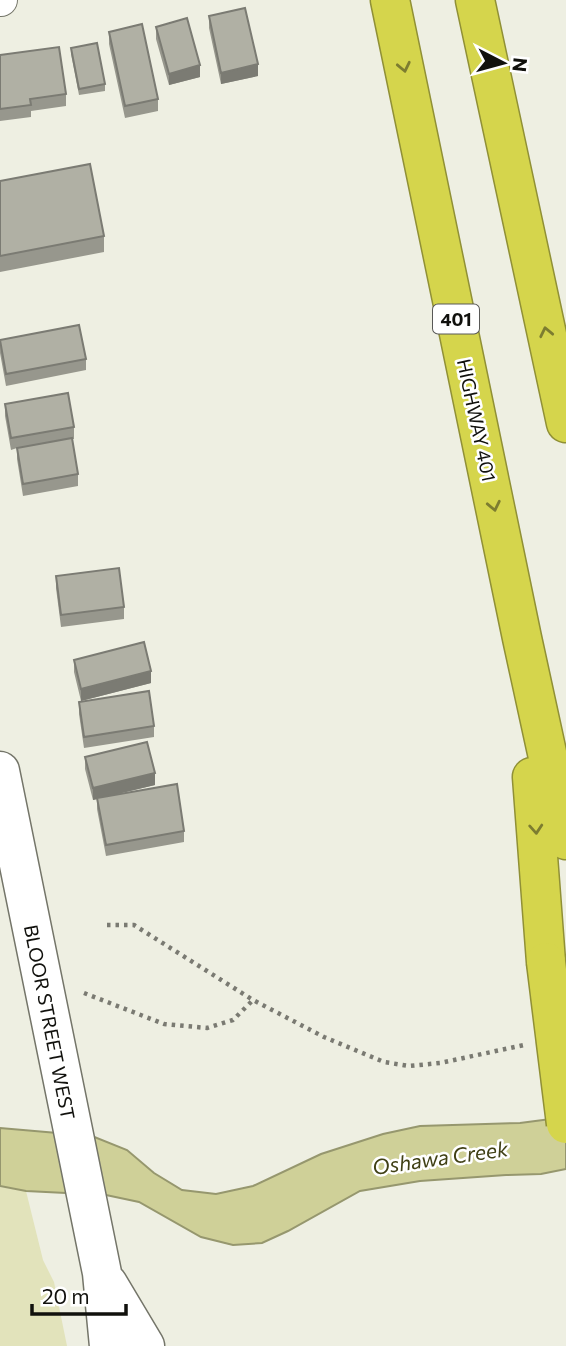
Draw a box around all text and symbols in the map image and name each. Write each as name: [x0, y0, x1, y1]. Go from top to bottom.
north arrow: [468, 28, 538, 98]
text: N: [508, 57, 533, 73]
one-way arrow: [395, 61, 410, 73]
road number: 401: [433, 304, 479, 334]
one-way arrow: [540, 326, 555, 338]
street label: HIGHWAY 401: [453, 356, 501, 484]
one-way arrow: [486, 500, 501, 512]
one-way arrow: [528, 823, 543, 834]
street label: BLOOR STREET WEST: [20, 923, 80, 1121]
water label: Oshawa Creek: [371, 1135, 510, 1179]
scale bar: [32, 1272, 126, 1316]
text: 20 m: [42, 1283, 90, 1308]

